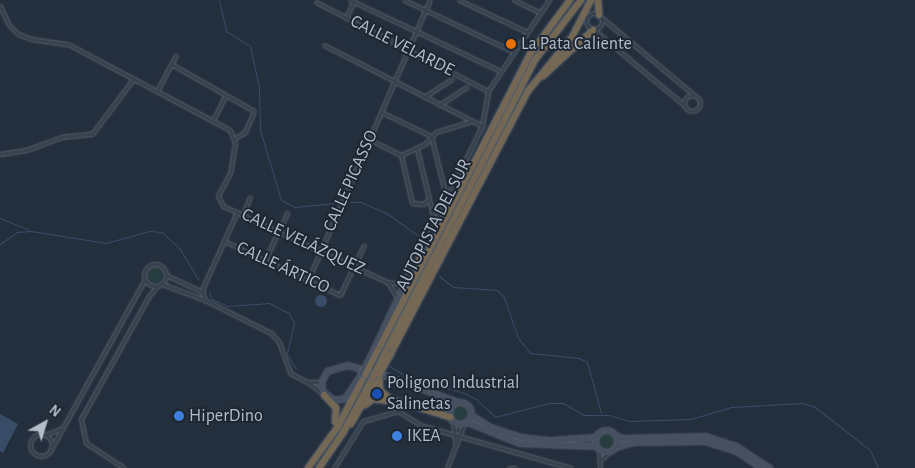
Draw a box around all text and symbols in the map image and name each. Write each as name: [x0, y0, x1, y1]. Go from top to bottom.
street label: CALLE VELARDE: [347, 11, 457, 81]
place label: La Pata Caliente: [521, 33, 632, 55]
marker: La Pata Caliente: [505, 38, 517, 50]
street label: CALLE PICASSO: [319, 127, 383, 235]
street label: AUTOPISTA DEL SUR: [391, 155, 477, 295]
street label: CALLE VELÁZQUEZ: [238, 204, 368, 280]
street label: CALLE ÁRTICO: [233, 237, 333, 299]
place label: Poligono Industrial Salinetas: [387, 373, 520, 416]
marker: Poligono Industrial Salinetas: [371, 388, 383, 400]
north arrow: [20, 398, 70, 448]
text: N: [46, 403, 63, 420]
place label: HiperDino: [189, 405, 263, 427]
marker: HiperDino: [173, 410, 185, 422]
place label: IKEA: [407, 425, 441, 447]
marker: IKEA: [391, 430, 403, 442]

